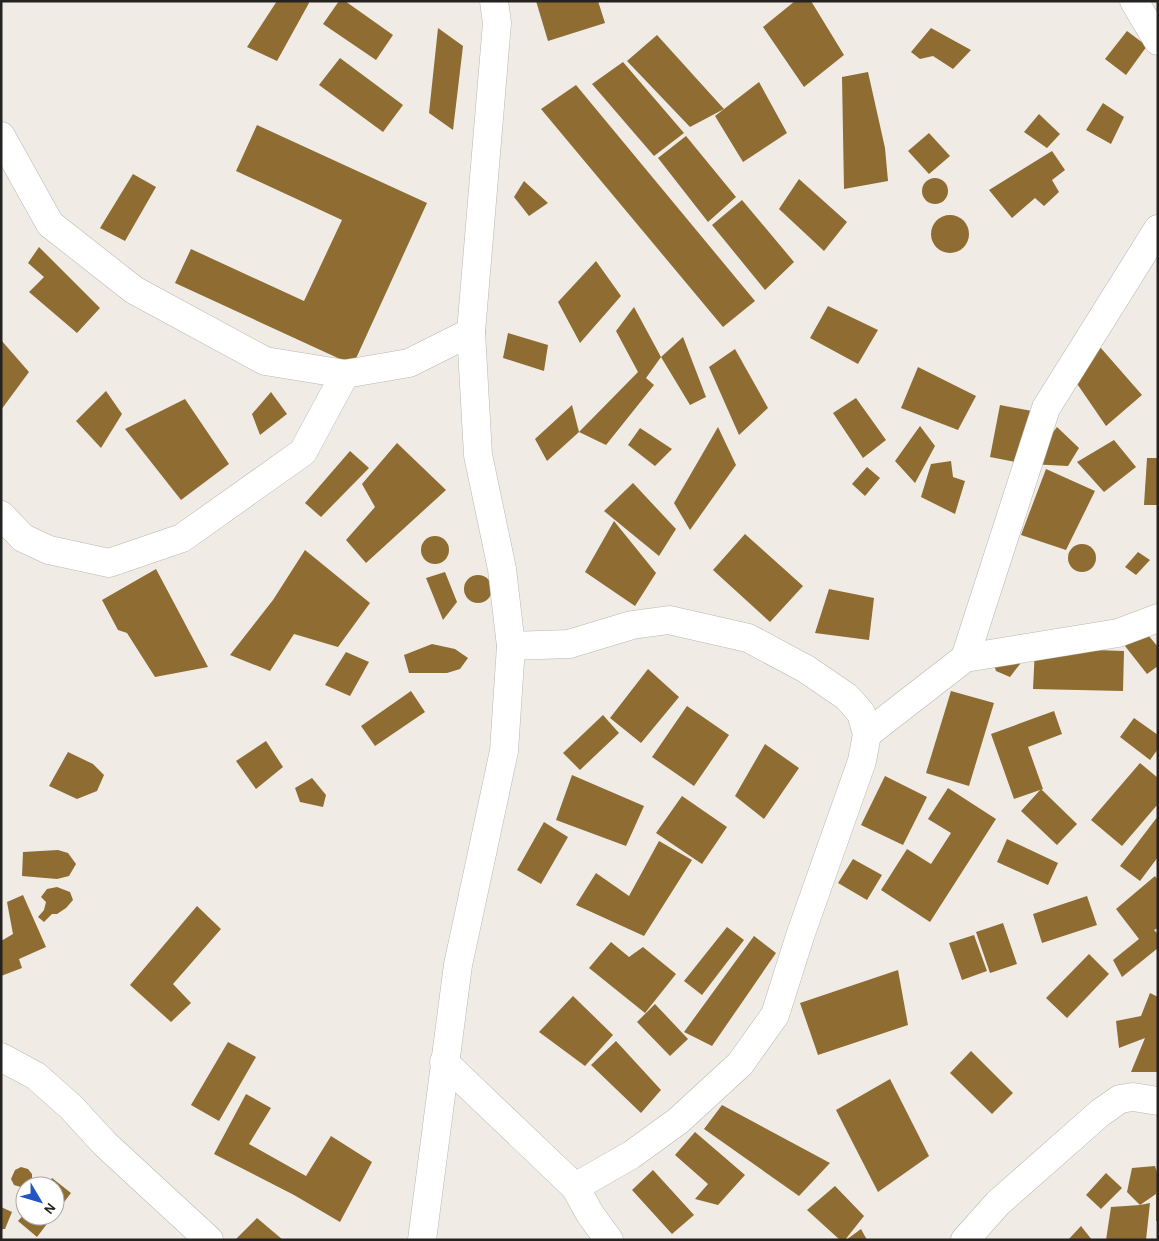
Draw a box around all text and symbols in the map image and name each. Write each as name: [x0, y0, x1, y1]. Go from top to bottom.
north arrow: [15, 1176, 65, 1226]
text: N: [41, 1200, 58, 1217]

